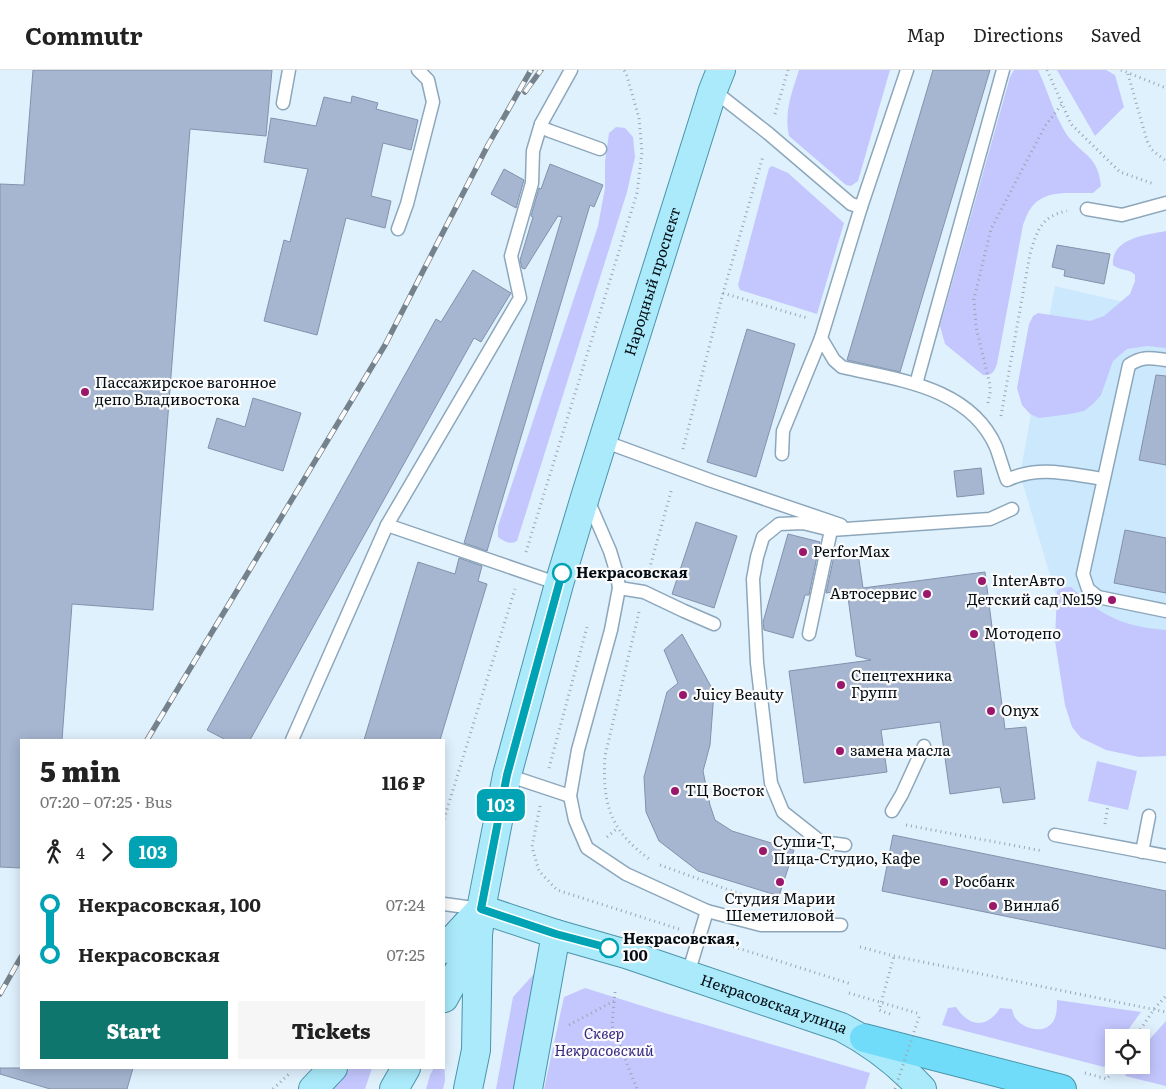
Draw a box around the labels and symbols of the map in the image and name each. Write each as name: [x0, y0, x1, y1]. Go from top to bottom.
street label: Народный проспект: [617, 204, 686, 358]
place label: Пассажирское вагонное депо Владивостока: [95, 370, 277, 410]
marker: Пассажирское вагонное депо Владивостока: [79, 386, 91, 398]
place label: PerforMax: [813, 539, 890, 562]
marker: PerforMax: [797, 546, 809, 558]
place label: Некрасовская: [576, 560, 688, 583]
marker: Некрасовская: [552, 563, 572, 583]
place label: InterАвто: [992, 568, 1065, 591]
marker: InterАвто: [976, 575, 988, 587]
place label: Автосервис: [830, 581, 918, 604]
place label: Детский сад №159: [967, 587, 1102, 610]
marker: Автосервис: [921, 588, 933, 600]
marker: Детский сад №159: [1106, 594, 1118, 606]
place label: Мотодепо: [984, 621, 1061, 644]
marker: Мотодепо: [968, 628, 980, 640]
place label: Спецтехника Групп: [851, 663, 953, 703]
marker: Спецтехника Групп: [835, 679, 847, 691]
place label: Juicy Beauty: [693, 682, 784, 705]
marker: Juicy Beauty: [677, 689, 689, 701]
place label: Onyx: [1001, 698, 1039, 721]
marker: Onyx: [985, 705, 997, 717]
place label: замена масла: [850, 738, 951, 761]
marker: замена масла: [834, 745, 846, 757]
place label: ТЦ Восток: [685, 778, 765, 801]
marker: ТЦ Восток: [669, 785, 681, 797]
line badge: 103: [472, 789, 530, 821]
place label: Суши-Т, Пица-Студио, Кафе: [773, 829, 921, 869]
marker: Суши-Т, Пица-Студио, Кафе: [757, 845, 769, 857]
place label: Росбанк: [954, 869, 1015, 892]
marker: Студия Марии Шеметиловой: [774, 876, 786, 888]
marker: Росбанк: [938, 876, 950, 888]
place label: Студия Марии Шеметиловой: [725, 886, 835, 926]
place label: Винлаб: [1003, 893, 1060, 916]
marker: Винлаб: [987, 900, 999, 912]
place label: Некрасовская, 100: [623, 926, 740, 966]
marker: Некрасовская, 100: [599, 938, 619, 958]
street label: Некрасовская улица: [698, 967, 853, 1039]
park label: Сквер Некрасовский: [554, 1021, 654, 1061]

